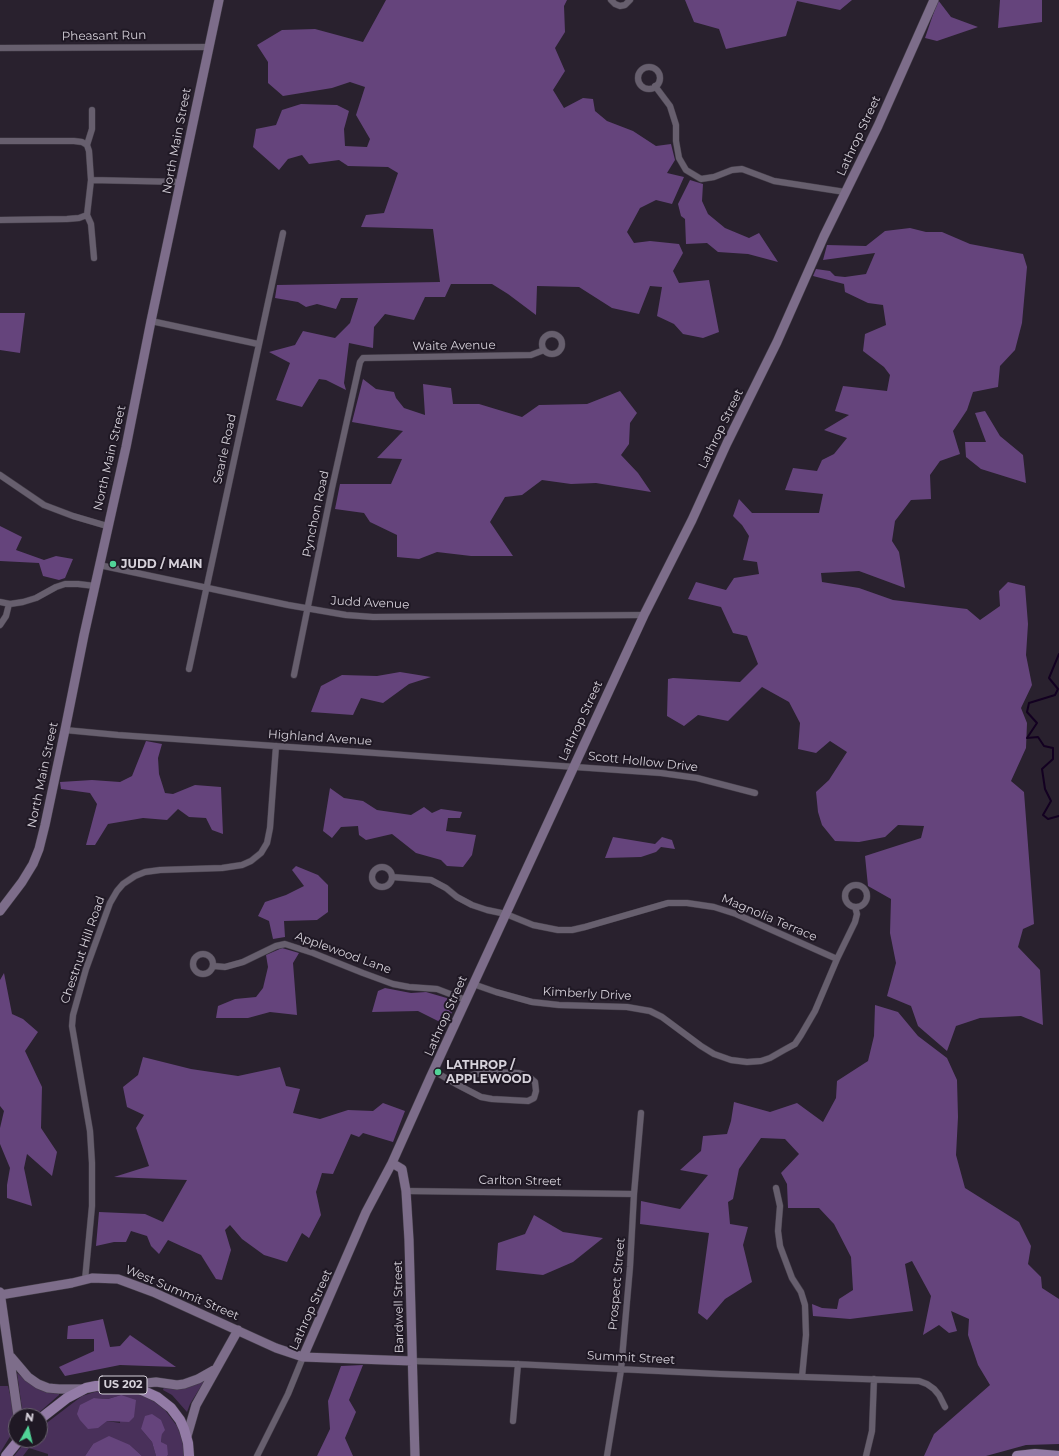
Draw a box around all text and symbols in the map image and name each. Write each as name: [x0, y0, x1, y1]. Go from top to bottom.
street label: Pheasant Run: [61, 28, 147, 44]
street label: North Main Street: [160, 87, 194, 195]
street label: Lathrop Street: [834, 94, 884, 178]
street label: Waite Avenue: [412, 338, 496, 354]
street label: Lathrop Street: [695, 387, 747, 471]
street label: North Main Street: [91, 404, 129, 512]
street label: Searle Road: [211, 413, 239, 485]
street label: Pynchon Road: [300, 469, 332, 559]
place label: JUDD / MAIN: [121, 557, 203, 571]
marker: JUDD / MAIN: [108, 559, 118, 569]
street label: Judd Avenue: [330, 594, 410, 612]
street label: Lathrop Street: [556, 679, 606, 763]
street label: North Main Street: [25, 721, 61, 829]
street label: Highland Avenue: [267, 727, 373, 749]
street label: Scott Hollow Drive: [587, 749, 699, 775]
street label: Magnolia Terrace: [719, 891, 819, 945]
street label: Chestnut Hill Road: [58, 894, 108, 1006]
street label: Applewood Lane: [293, 929, 393, 977]
street label: Lathrop Street: [422, 973, 470, 1059]
street label: Kimberly Drive: [542, 984, 632, 1004]
place label: LATHROP / APPLEWOOD: [446, 1058, 532, 1086]
marker: LATHROP / APPLEWOOD: [433, 1067, 443, 1077]
street label: Carlton Street: [478, 1173, 562, 1189]
street label: Prospect Street: [606, 1237, 628, 1331]
street label: Bardwell Street: [391, 1261, 407, 1353]
street label: West Summit Street: [123, 1263, 241, 1323]
street label: Lathrop Street: [287, 1267, 335, 1353]
street label: Summit Street: [587, 1348, 675, 1368]
road number: US 202: [99, 1376, 147, 1394]
north arrow: [8, 1408, 48, 1448]
text: N: [24, 1410, 35, 1425]

